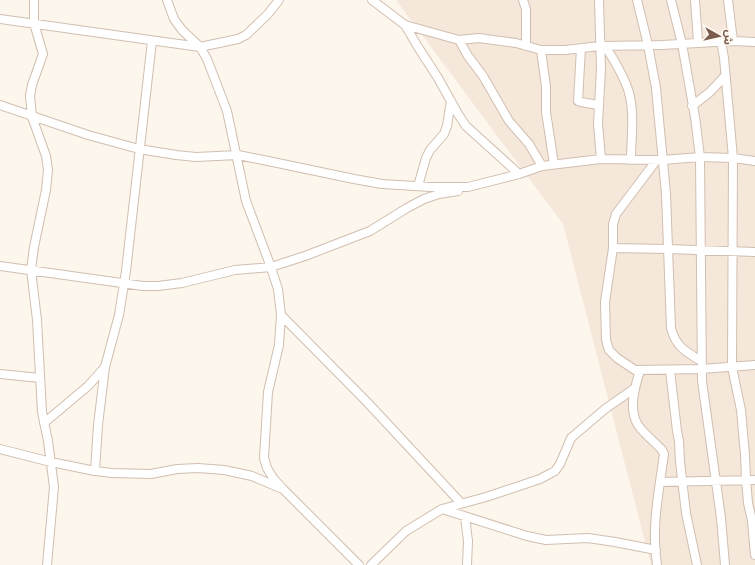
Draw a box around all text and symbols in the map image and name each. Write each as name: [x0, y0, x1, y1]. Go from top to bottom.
north arrow: [699, 16, 739, 56]
text: ش: [721, 29, 738, 46]

